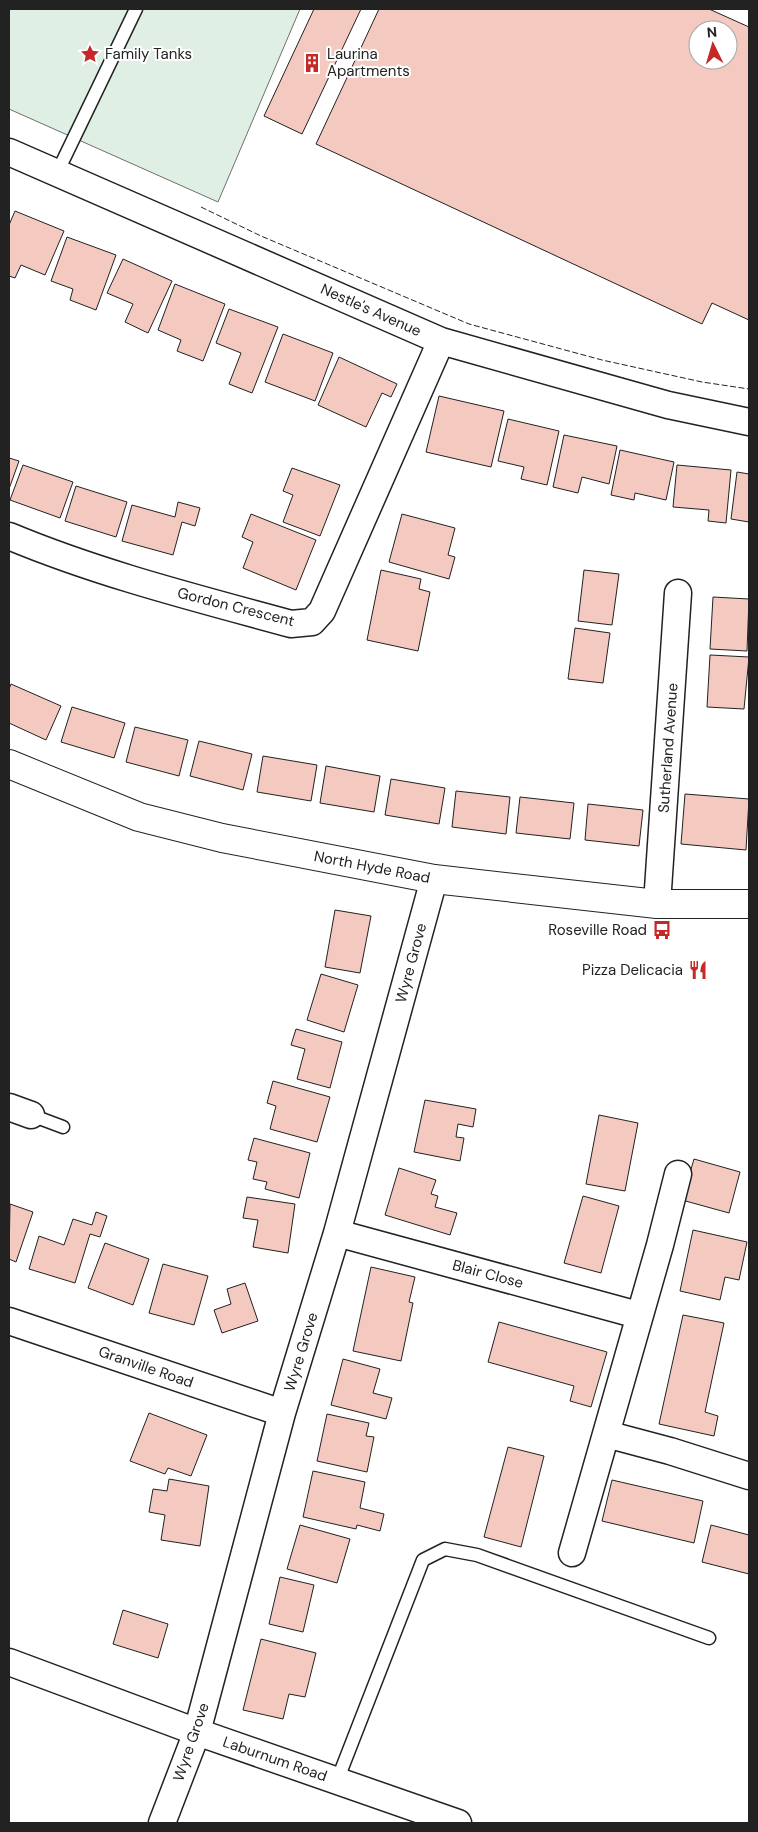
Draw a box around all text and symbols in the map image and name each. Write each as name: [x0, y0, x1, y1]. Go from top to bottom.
north arrow: [688, 20, 738, 70]
text: N: [706, 23, 718, 41]
place icon: Family Tanks: [79, 43, 101, 65]
place label: Family Tanks: [105, 44, 192, 64]
place label: Laurina Apartments: [327, 44, 410, 81]
building icon: Laurina Apartments: [301, 52, 323, 74]
street label: Nestle's Avenue: [318, 279, 424, 341]
street label: Gordon Crescent: [175, 583, 297, 631]
street label: Sutherland Avenue: [653, 682, 683, 814]
street label: North Hyde Road: [312, 846, 432, 888]
bus stop icon: Roseville Road: [651, 919, 673, 941]
place label: Roseville Road: [548, 920, 647, 940]
street label: Wyre Grove: [391, 921, 431, 1005]
restaurant icon: Pizza Delicacia: [687, 959, 709, 981]
place label: Pizza Delicacia: [582, 960, 683, 980]
street label: Blair Close: [450, 1255, 526, 1293]
street label: Wyre Grove: [279, 1310, 323, 1394]
street label: Granville Road: [96, 1341, 196, 1393]
street label: Wyre Grove: [168, 1700, 214, 1784]
street label: Laburnum Road: [220, 1732, 330, 1786]

